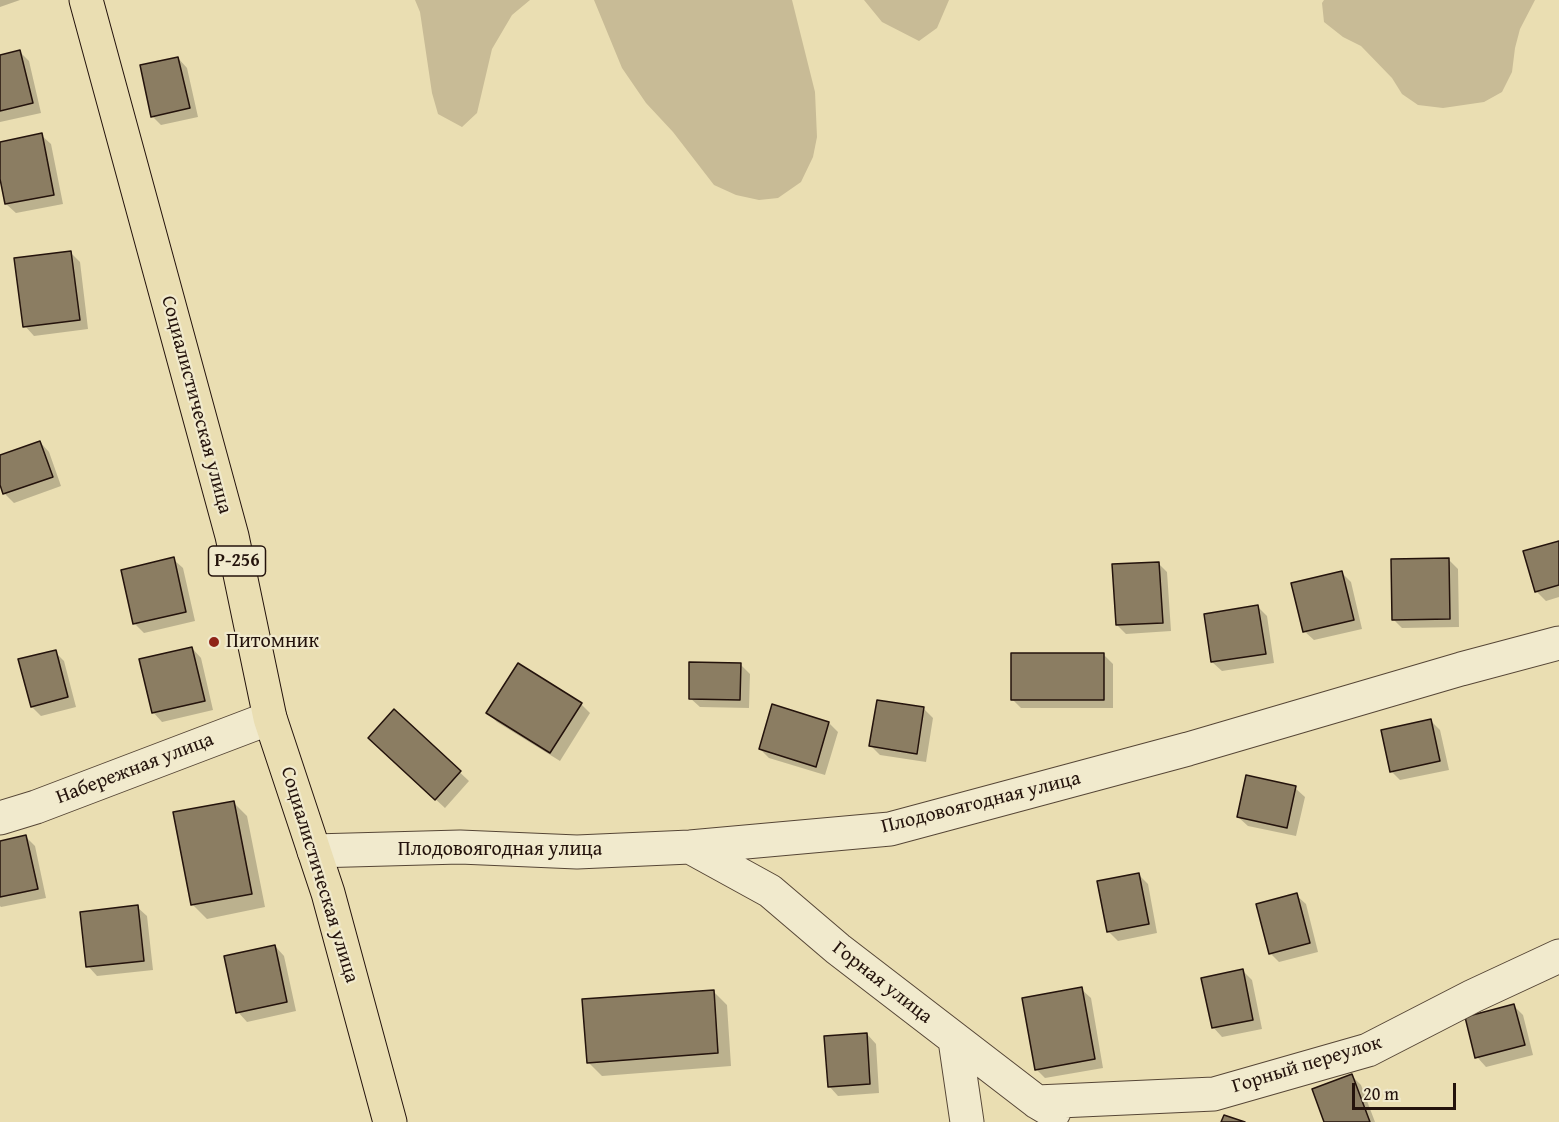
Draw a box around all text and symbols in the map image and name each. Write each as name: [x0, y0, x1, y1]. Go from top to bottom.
street label: Социалистическая улица: [155, 293, 237, 517]
road number: Р-256: [208, 546, 266, 576]
place label: Питомник: [226, 630, 319, 654]
marker: Питомник: [207, 635, 221, 649]
street label: Набережная улица: [53, 728, 217, 810]
street label: Социалистическая улица: [275, 764, 363, 986]
street label: Плодовоягодная улица: [879, 767, 1083, 839]
street label: Плодовоягодная улица: [398, 838, 602, 862]
street label: Горная улица: [827, 937, 937, 1029]
street label: Горный переулок: [1229, 1031, 1385, 1099]
scale bar: [1355, 1071, 1458, 1109]
text: 20 m: [1363, 1080, 1399, 1107]

